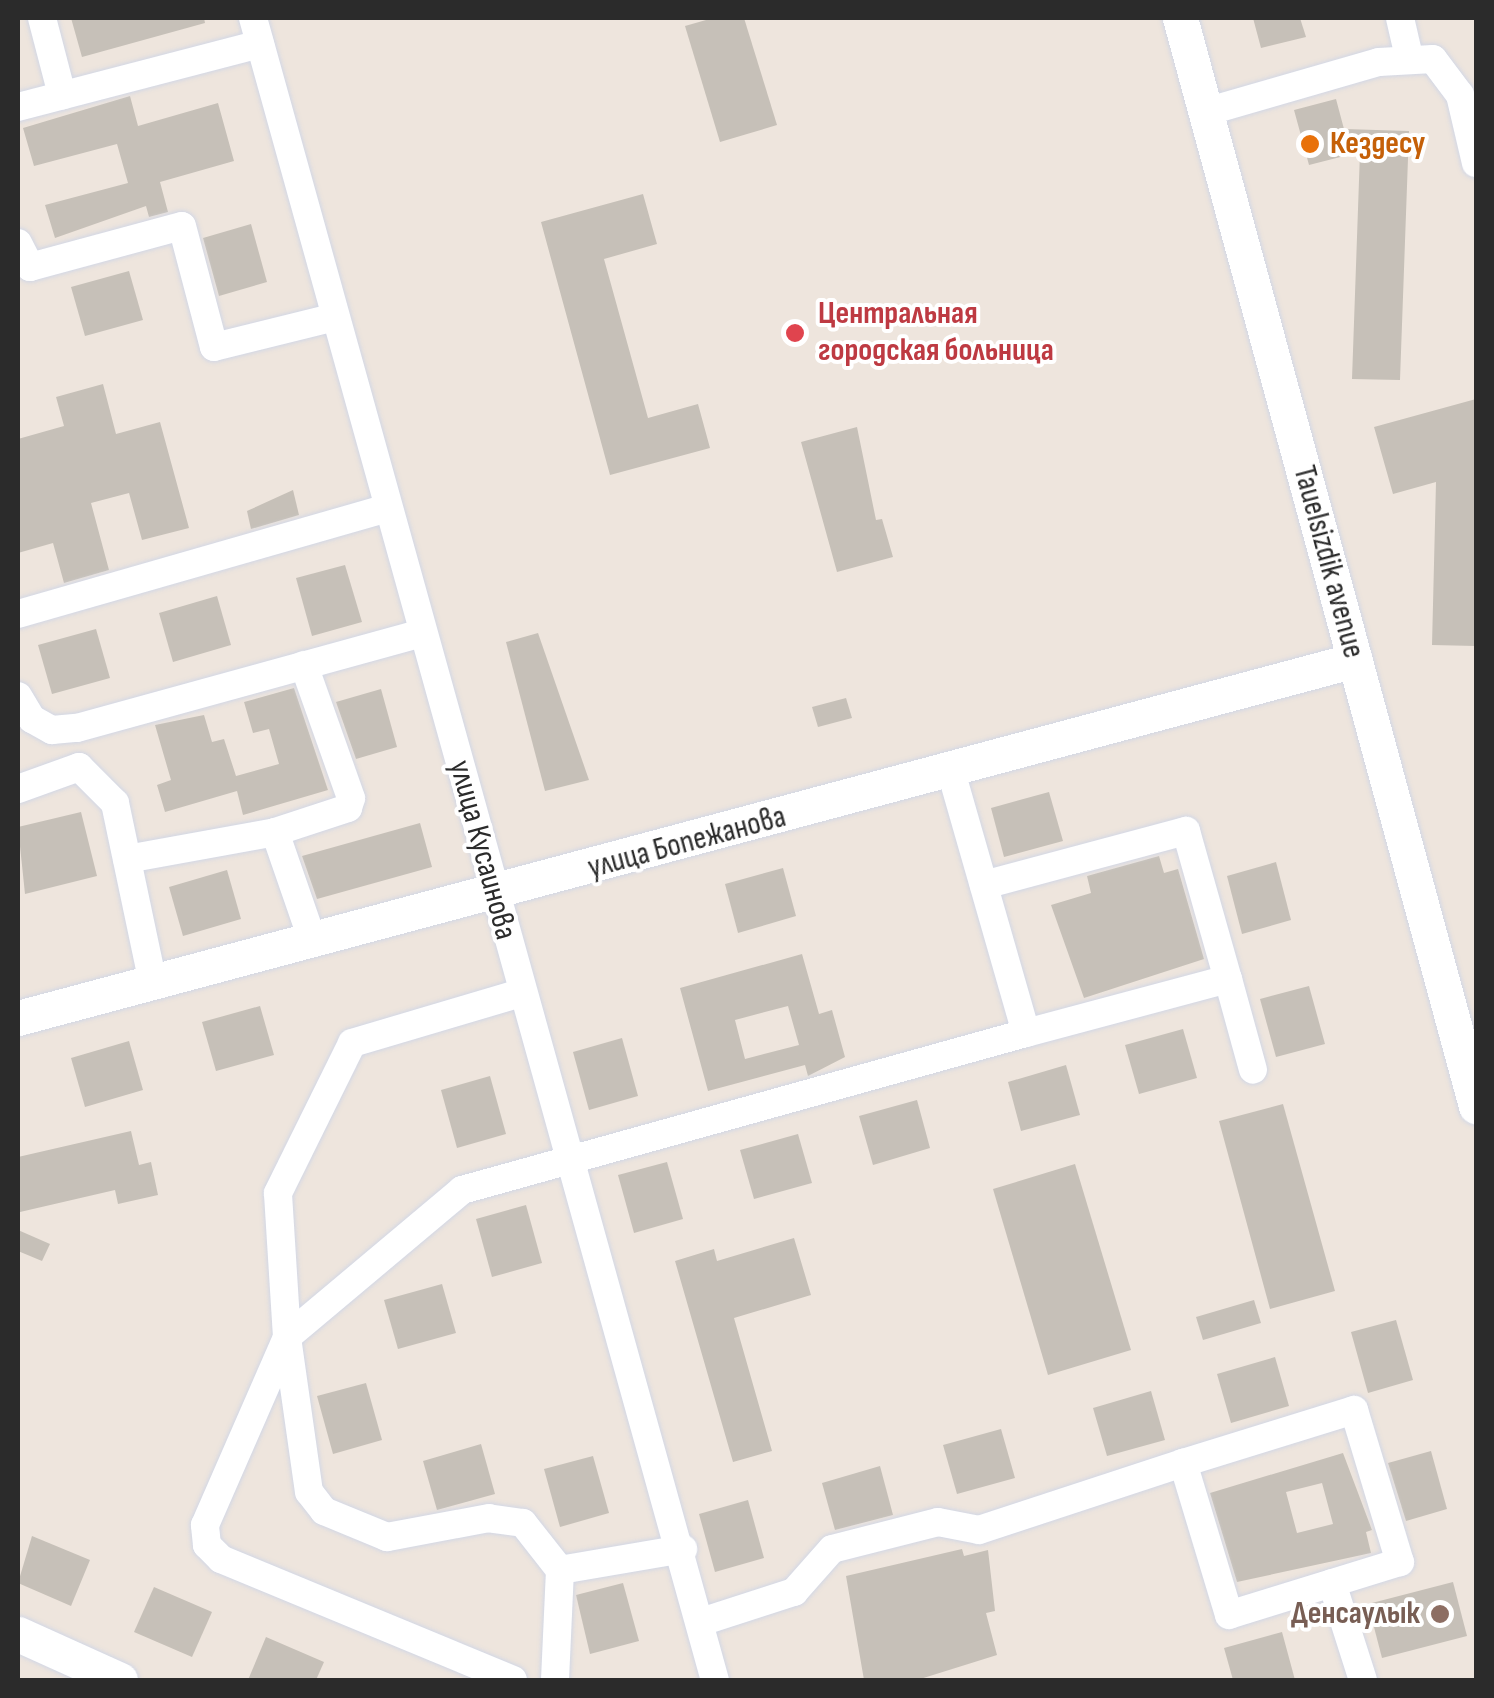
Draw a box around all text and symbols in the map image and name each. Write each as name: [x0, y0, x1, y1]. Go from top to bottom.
place label: Кездесу: [1330, 125, 1425, 163]
marker: Кездесу: [1299, 133, 1321, 155]
place label: Центральная городская больница: [818, 296, 1054, 371]
marker: Центральная городская больница: [782, 320, 808, 346]
street label: Tauelsizdik avenue: [1284, 462, 1372, 662]
street label: улица Кусаинова: [440, 756, 524, 944]
street label: улица Бопежанова: [584, 798, 790, 888]
place label: Денсаулык: [1291, 1595, 1420, 1633]
marker: Денсаулык: [1429, 1603, 1451, 1625]

